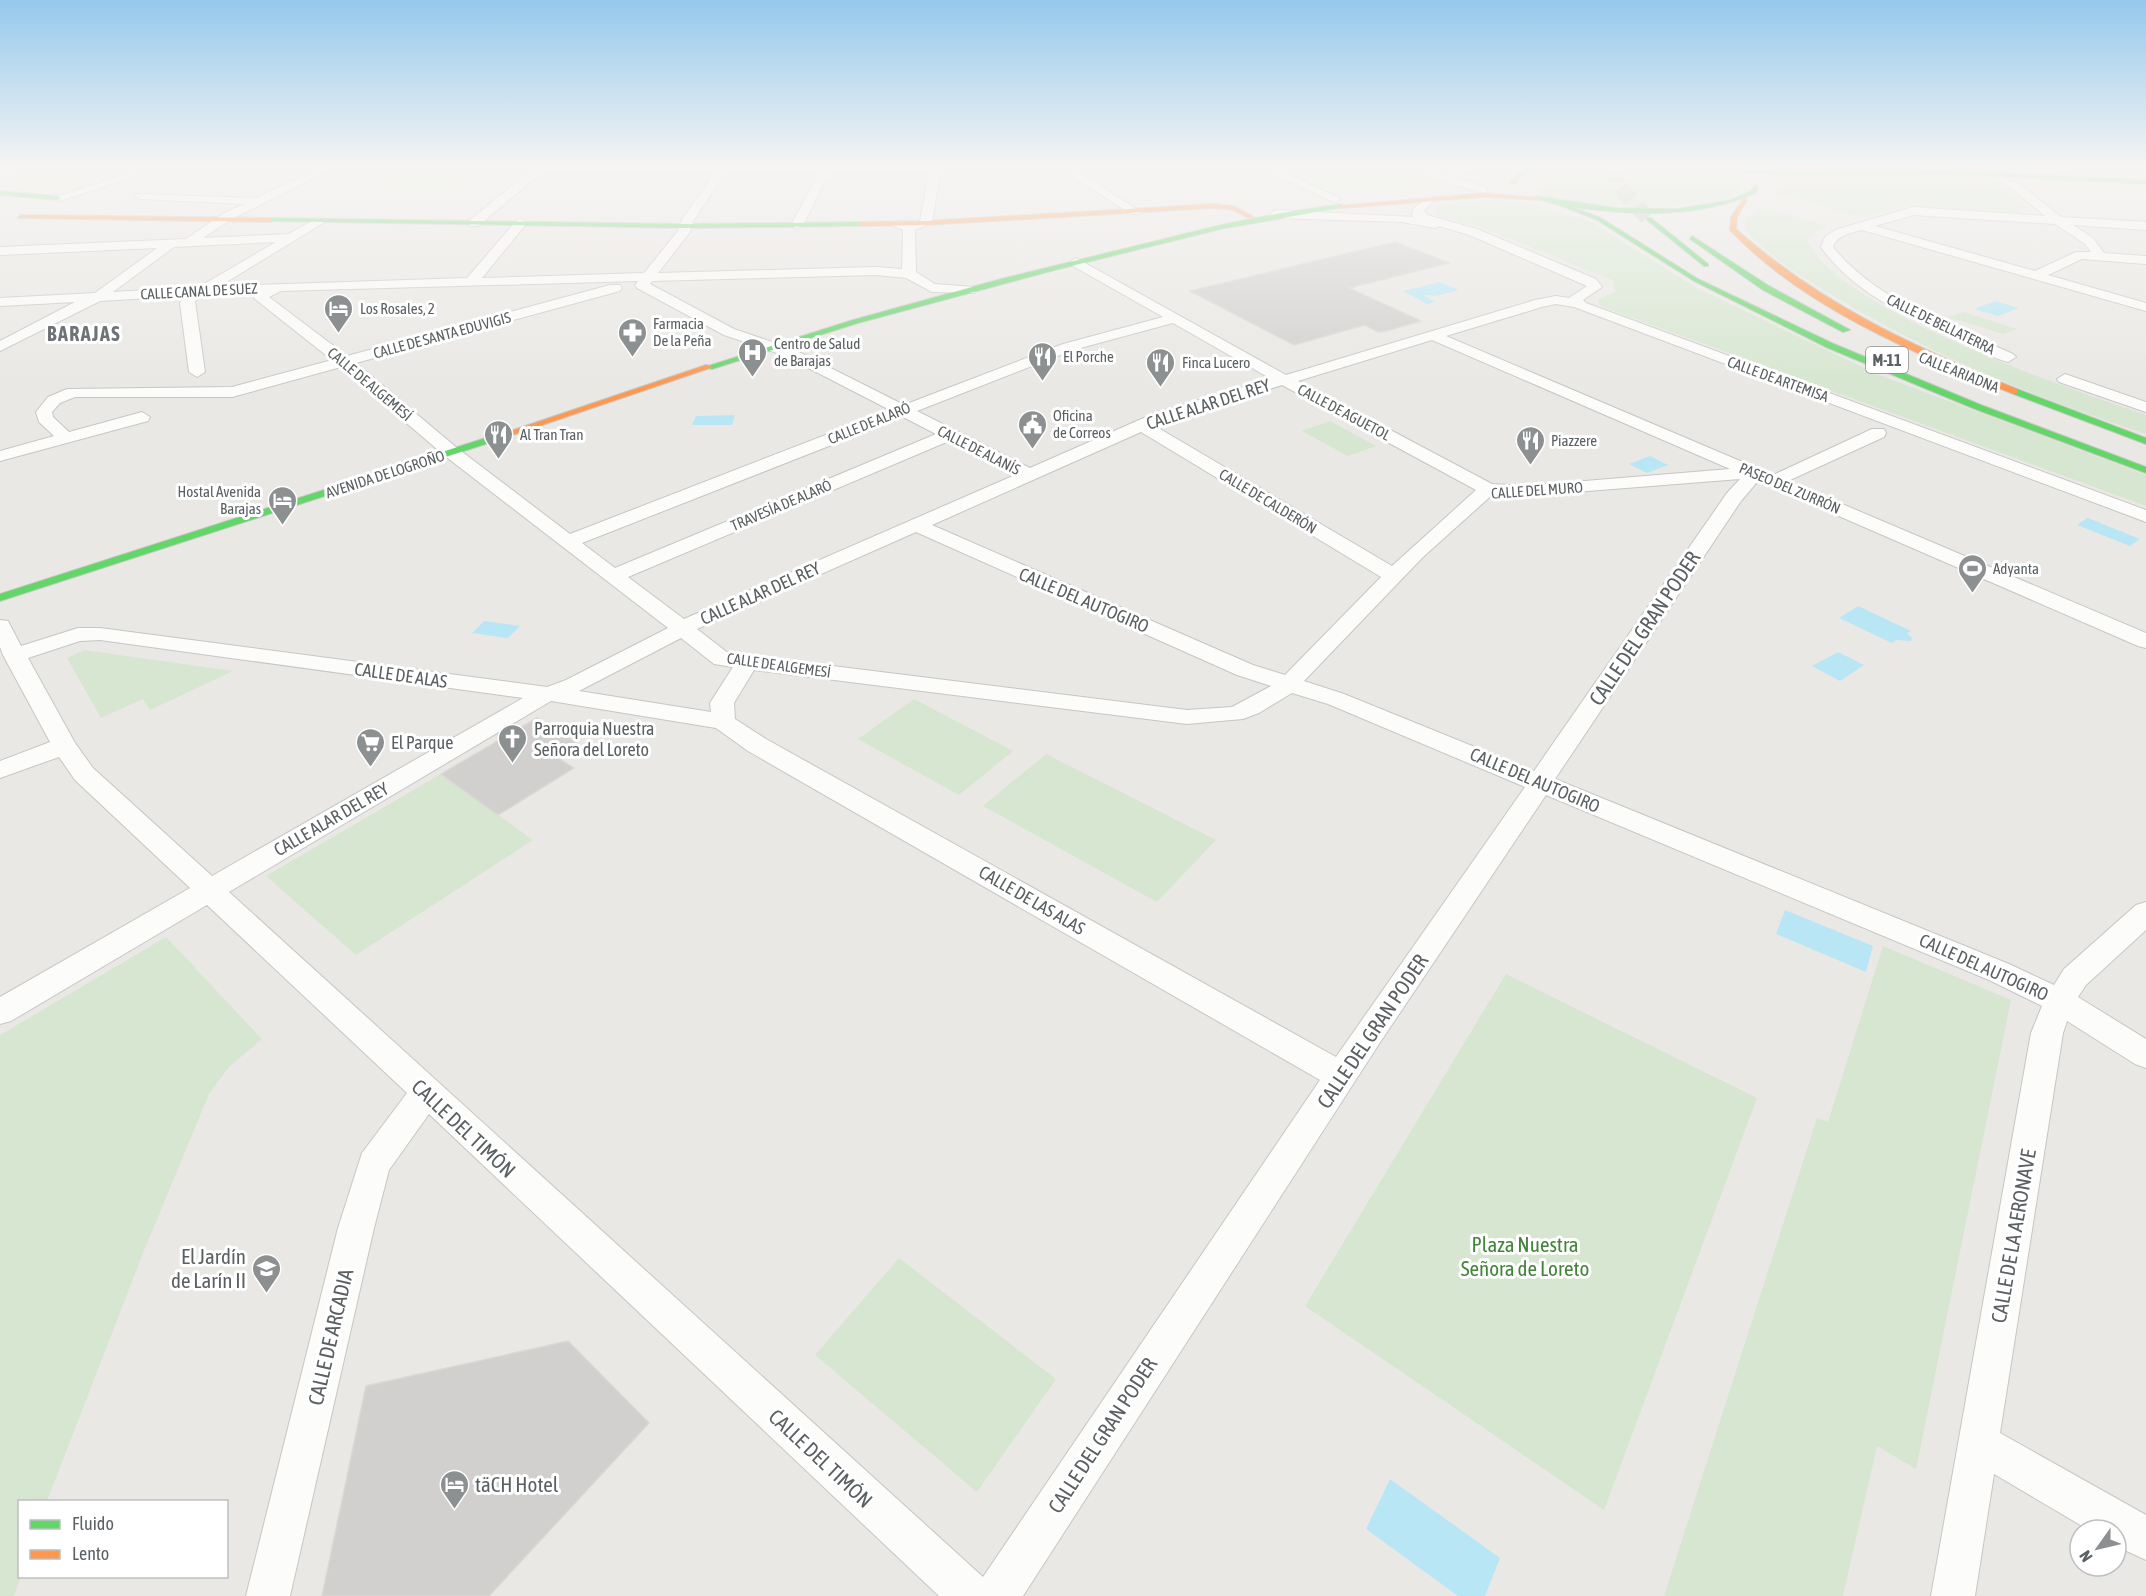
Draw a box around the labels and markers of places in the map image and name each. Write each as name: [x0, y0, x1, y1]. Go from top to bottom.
hotel icon: Los Rosales, 2: [323, 292, 355, 334]
place label: Los Rosales, 2: [360, 300, 435, 317]
place label: Farmacia De la Peña: [653, 315, 712, 349]
pharmacy icon: Farmacia De la Peña: [616, 316, 648, 358]
place label: Centro de Salud de Barajas: [774, 335, 860, 369]
hospital icon: Centro de Salud de Barajas: [737, 336, 769, 378]
restaurant icon: El Porche: [1026, 340, 1058, 382]
restaurant icon: Finca Lucero: [1145, 346, 1177, 388]
place label: El Porche: [1063, 348, 1114, 365]
place label: Finca Lucero: [1182, 354, 1250, 371]
place label: Oficina de Correos: [1053, 407, 1111, 441]
public building icon: Oficina de Correos: [1016, 408, 1048, 450]
restaurant icon: Al Tran Tran: [483, 418, 515, 460]
restaurant icon: Piazzere: [1514, 424, 1546, 466]
place label: Al Tran Tran: [520, 426, 584, 443]
place label: Piazzere: [1551, 432, 1597, 449]
place label: Hostal Avenida Barajas: [178, 483, 261, 517]
hotel icon: Hostal Avenida Barajas: [266, 484, 298, 526]
sports icon: Adyanta: [1956, 552, 1988, 594]
place label: Adyanta: [1993, 560, 2039, 577]
place label: Parroquia Nuestra Señora del Loreto: [534, 718, 654, 760]
church icon: Parroquia Nuestra Señora del Loreto: [497, 722, 529, 764]
supermarket icon: El Parque: [354, 726, 386, 768]
place label: El Parque: [391, 732, 453, 753]
place label: El Jardín de Larín II: [171, 1244, 246, 1292]
school or university icon: El Jardín de Larín II: [251, 1252, 283, 1294]
hotel icon: täCH Hotel: [438, 1468, 470, 1510]
place label: täCH Hotel: [475, 1472, 559, 1496]

